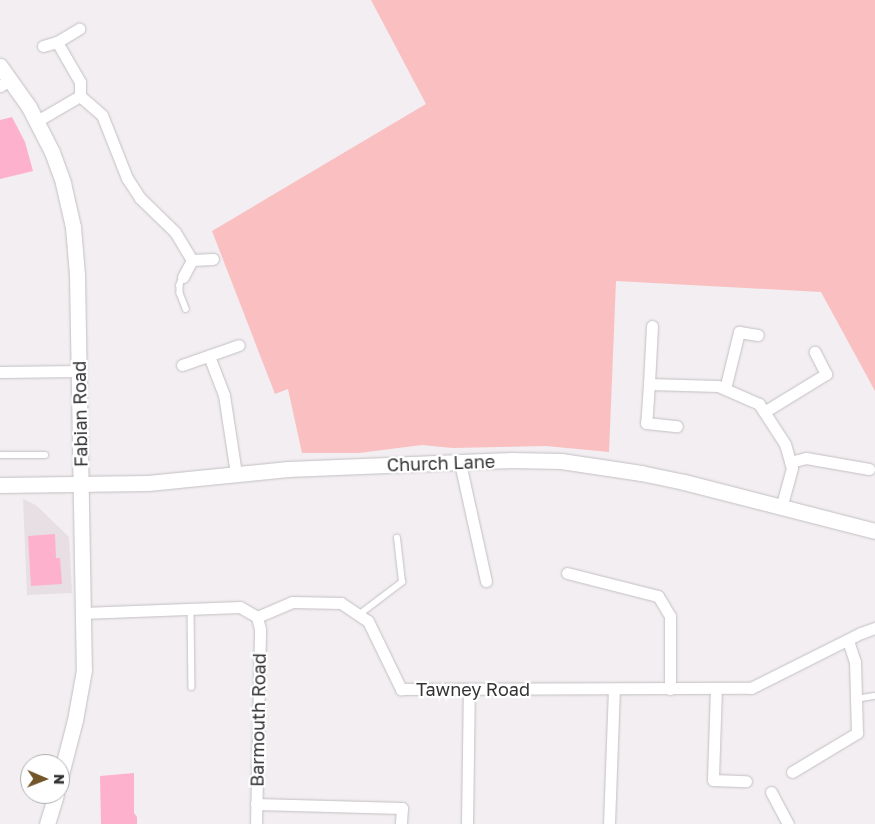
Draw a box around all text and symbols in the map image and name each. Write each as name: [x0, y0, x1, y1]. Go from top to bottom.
street label: Fabian Road: [68, 361, 92, 467]
street label: Church Lane: [386, 450, 496, 476]
street label: Barmouth Road: [246, 653, 270, 787]
street label: Tawney Road: [416, 678, 530, 700]
north arrow: [20, 754, 70, 804]
text: N: [51, 774, 68, 785]

